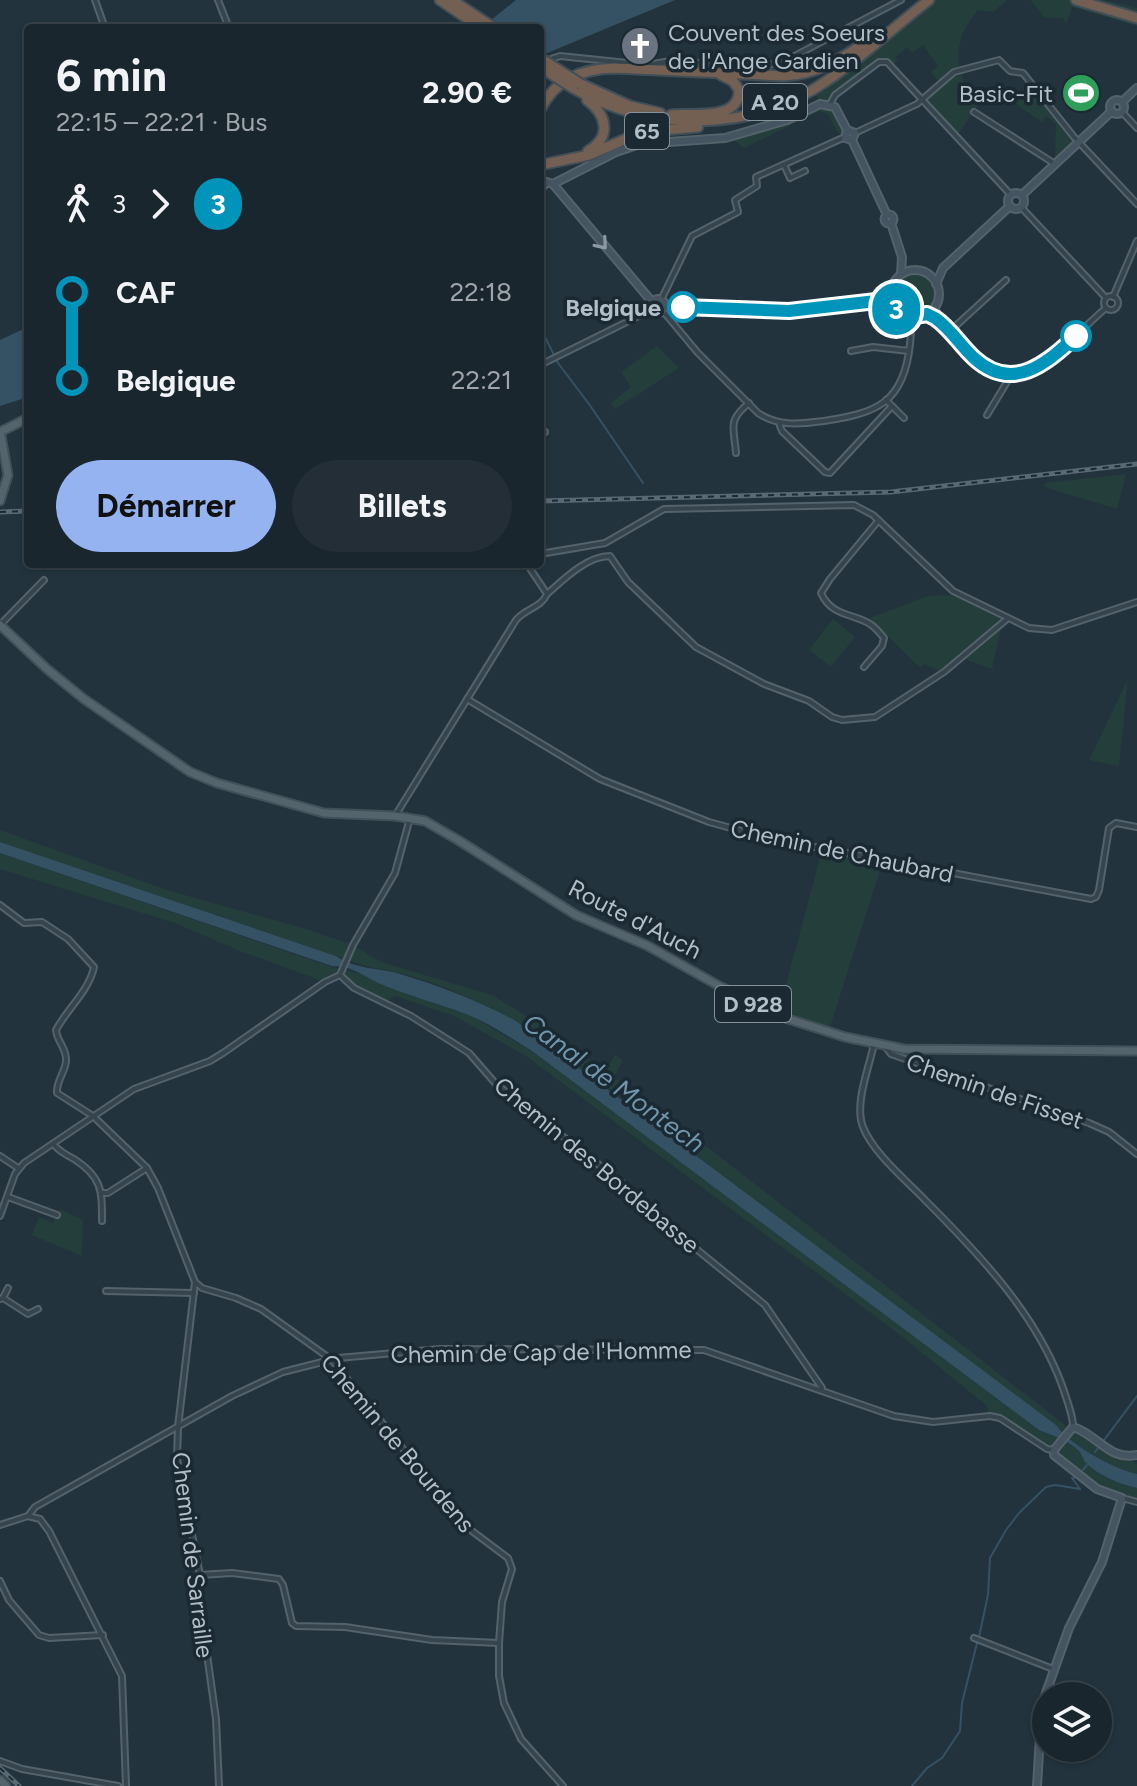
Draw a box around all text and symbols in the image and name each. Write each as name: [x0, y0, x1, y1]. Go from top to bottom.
place label: Couvent des Soeurs de l'Ange Gardien: [668, 18, 885, 75]
church icon: Couvent des Soeurs de l'Ange Gardien: [619, 25, 661, 67]
text: 6 min: [56, 49, 167, 102]
sports icon: Basic-Fit: [1060, 72, 1102, 114]
text: 2.90 €: [422, 74, 512, 111]
place label: Basic-Fit: [959, 79, 1053, 108]
road number: A 20: [743, 84, 807, 120]
text: 22:15 – 22:21 · Bus: [56, 106, 267, 138]
road number: 65: [625, 113, 669, 149]
icon: walk: [56, 182, 100, 226]
icon: forward: [138, 182, 182, 226]
text: 3: [210, 187, 226, 221]
text: 3: [112, 188, 126, 220]
one-way arrow: [592, 235, 607, 249]
text: CAF: [116, 274, 176, 311]
text: 22:18: [450, 276, 512, 308]
line badge: 3: [870, 283, 922, 335]
marker: Belgique: [668, 292, 698, 322]
text: 3: [888, 292, 904, 326]
place label: Belgique: [565, 293, 661, 322]
unlabelled marker: [1061, 321, 1091, 351]
text: Belgique: [116, 362, 236, 399]
text: 22:21: [451, 364, 512, 396]
button: Démarrer: [56, 460, 276, 552]
button: Billets: [292, 460, 512, 552]
street label: Chemin de Chaubard: [728, 813, 956, 889]
street label: Route d'Auch: [564, 873, 706, 965]
road number: D 928: [715, 986, 791, 1022]
water label: Canal de Montech: [517, 1006, 711, 1160]
street label: Chemin de Fisset: [903, 1047, 1087, 1135]
street label: Chemin des Bordebasse: [488, 1071, 706, 1259]
street label: Chemin de Cap de l'Homme: [390, 1335, 692, 1369]
street label: Chemin de Bourdens: [315, 1348, 481, 1538]
street label: Chemin de Sarraille: [166, 1451, 220, 1659]
map controls: [1032, 1682, 1112, 1762]
button: layers: [1032, 1682, 1112, 1762]

